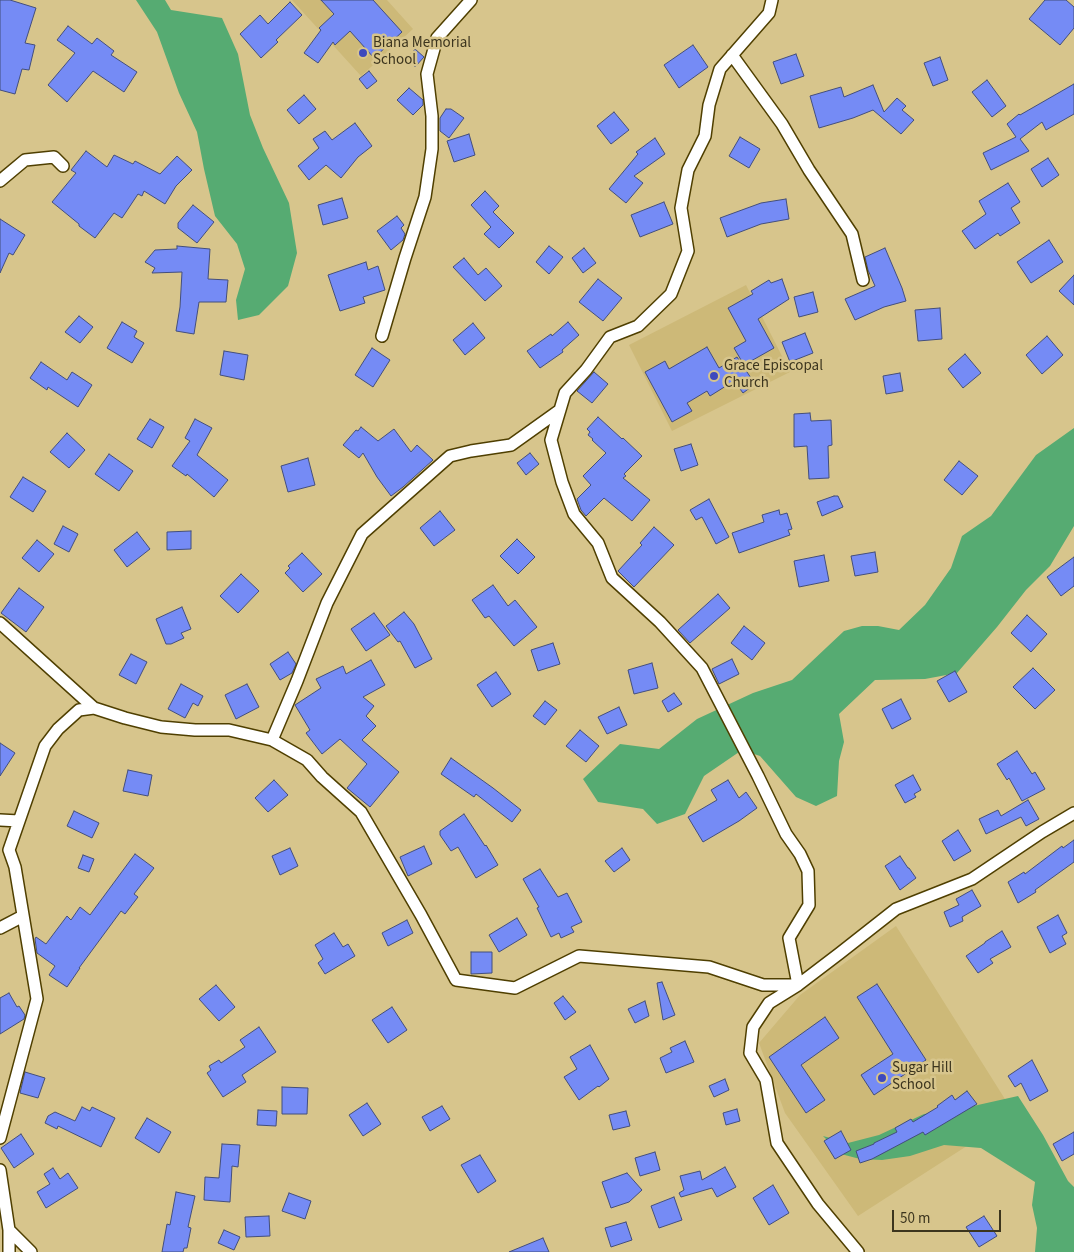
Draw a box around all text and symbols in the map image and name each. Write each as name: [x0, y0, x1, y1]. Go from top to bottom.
place label: Biana Memorial School: [373, 35, 471, 70]
marker: Biana Memorial School: [357, 47, 369, 59]
place label: Grace Episcopal Church: [724, 358, 823, 393]
marker: Grace Episcopal Church: [708, 370, 720, 382]
place label: Sugar Hill School: [892, 1060, 952, 1095]
marker: Sugar Hill School: [876, 1072, 888, 1084]
scale bar: [894, 1200, 1003, 1232]
text: 50 m: [900, 1208, 930, 1229]

